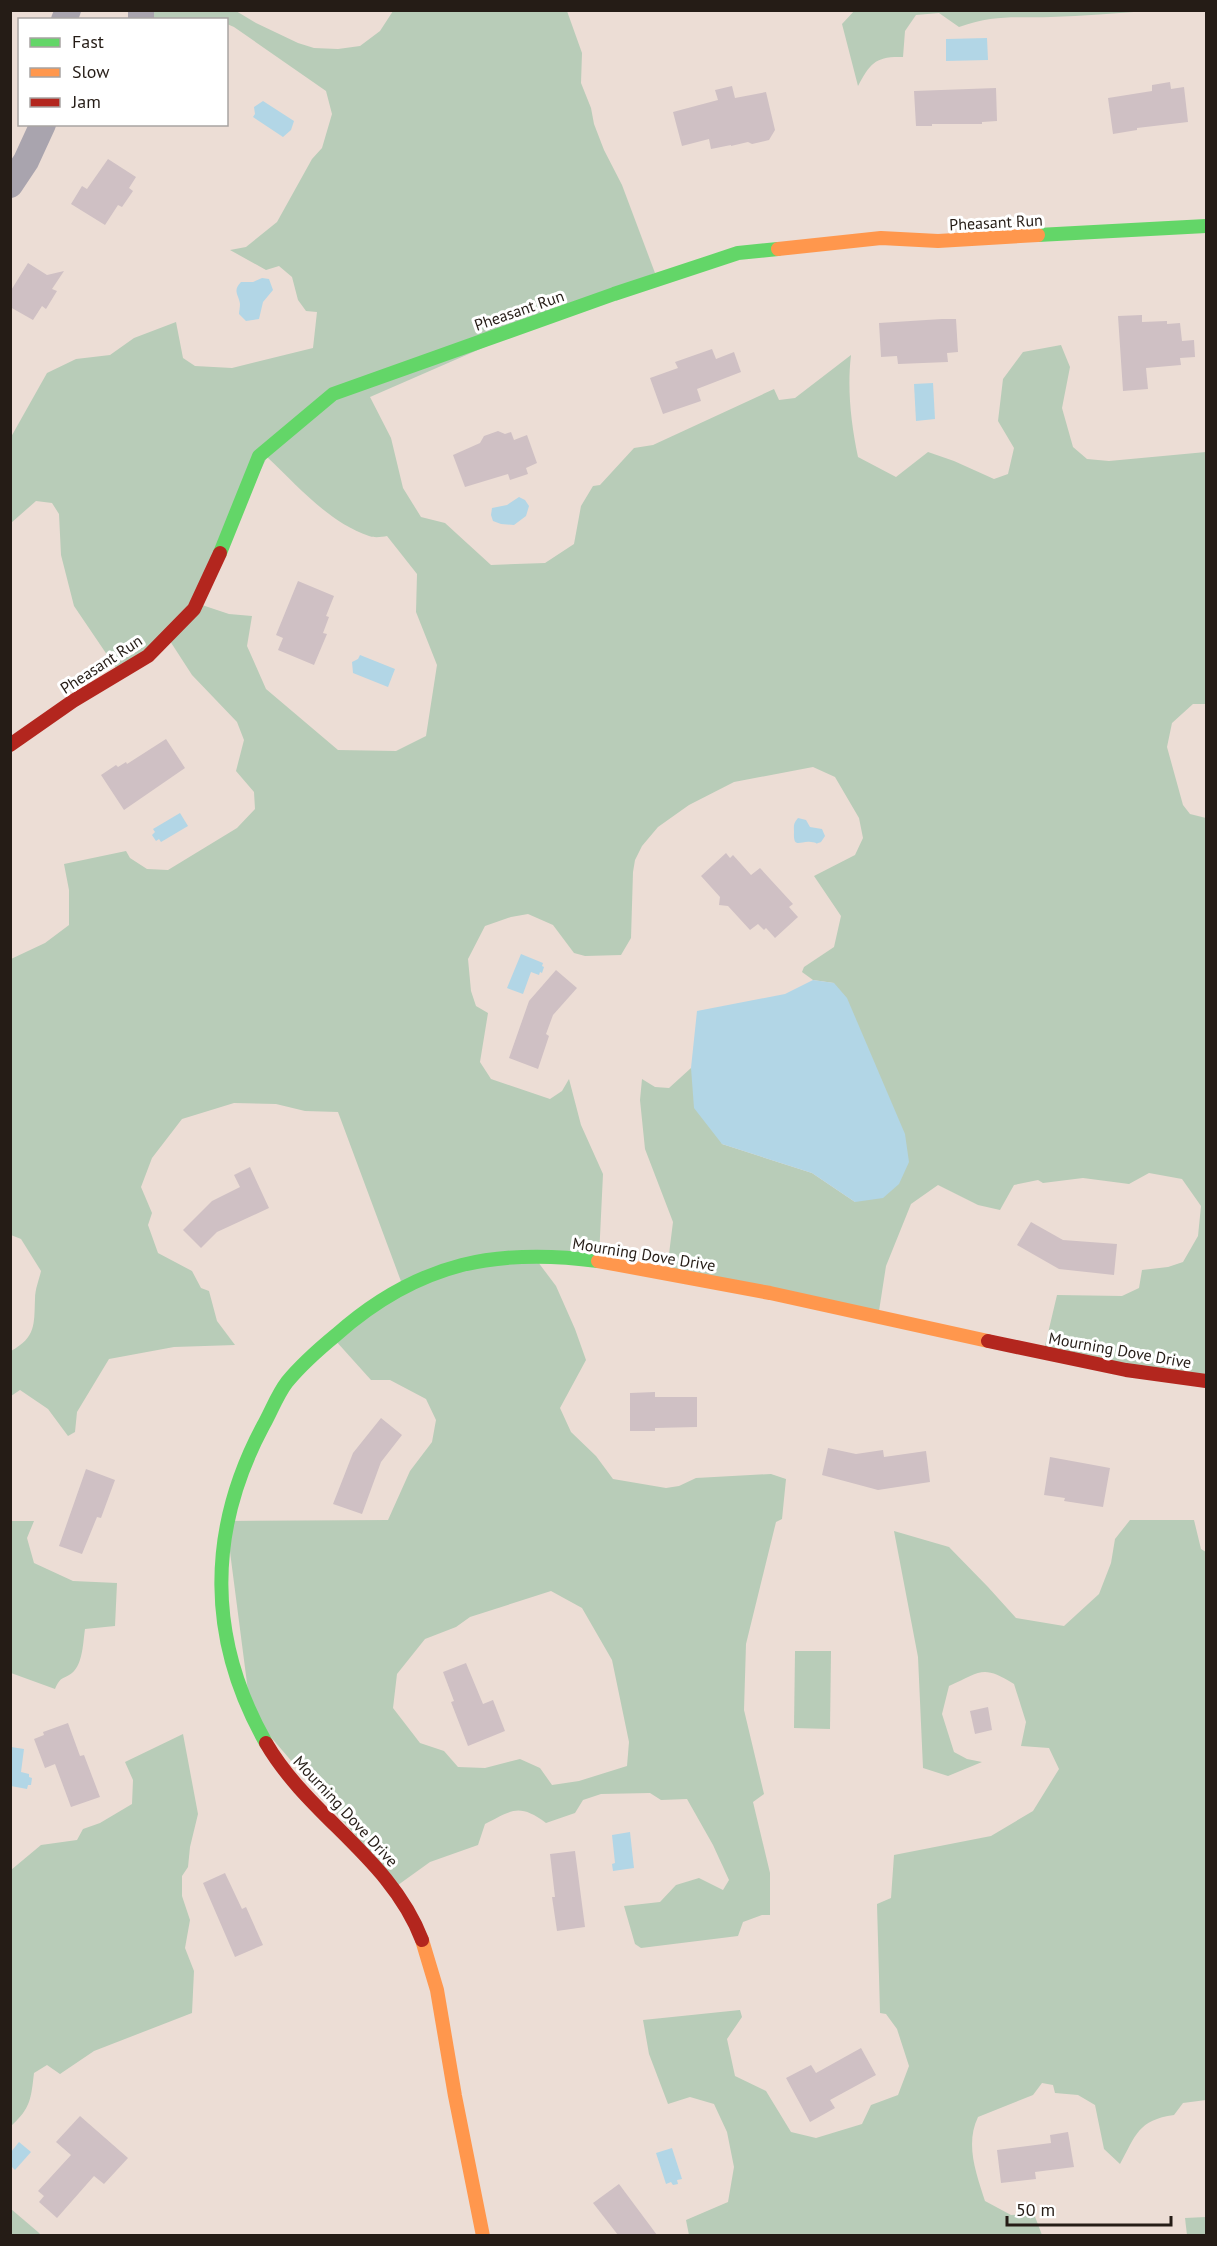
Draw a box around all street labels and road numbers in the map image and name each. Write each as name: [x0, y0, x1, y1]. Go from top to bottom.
street label: Pheasant Run: [949, 210, 1043, 234]
street label: Pheasant Run: [471, 285, 567, 335]
street label: Pheasant Run: [56, 630, 146, 698]
street label: Mourning Dove Drive: [571, 1233, 717, 1275]
street label: Mourning Dove Drive: [1047, 1328, 1193, 1372]
street label: Mourning Dove Drive: [289, 1751, 403, 1871]

